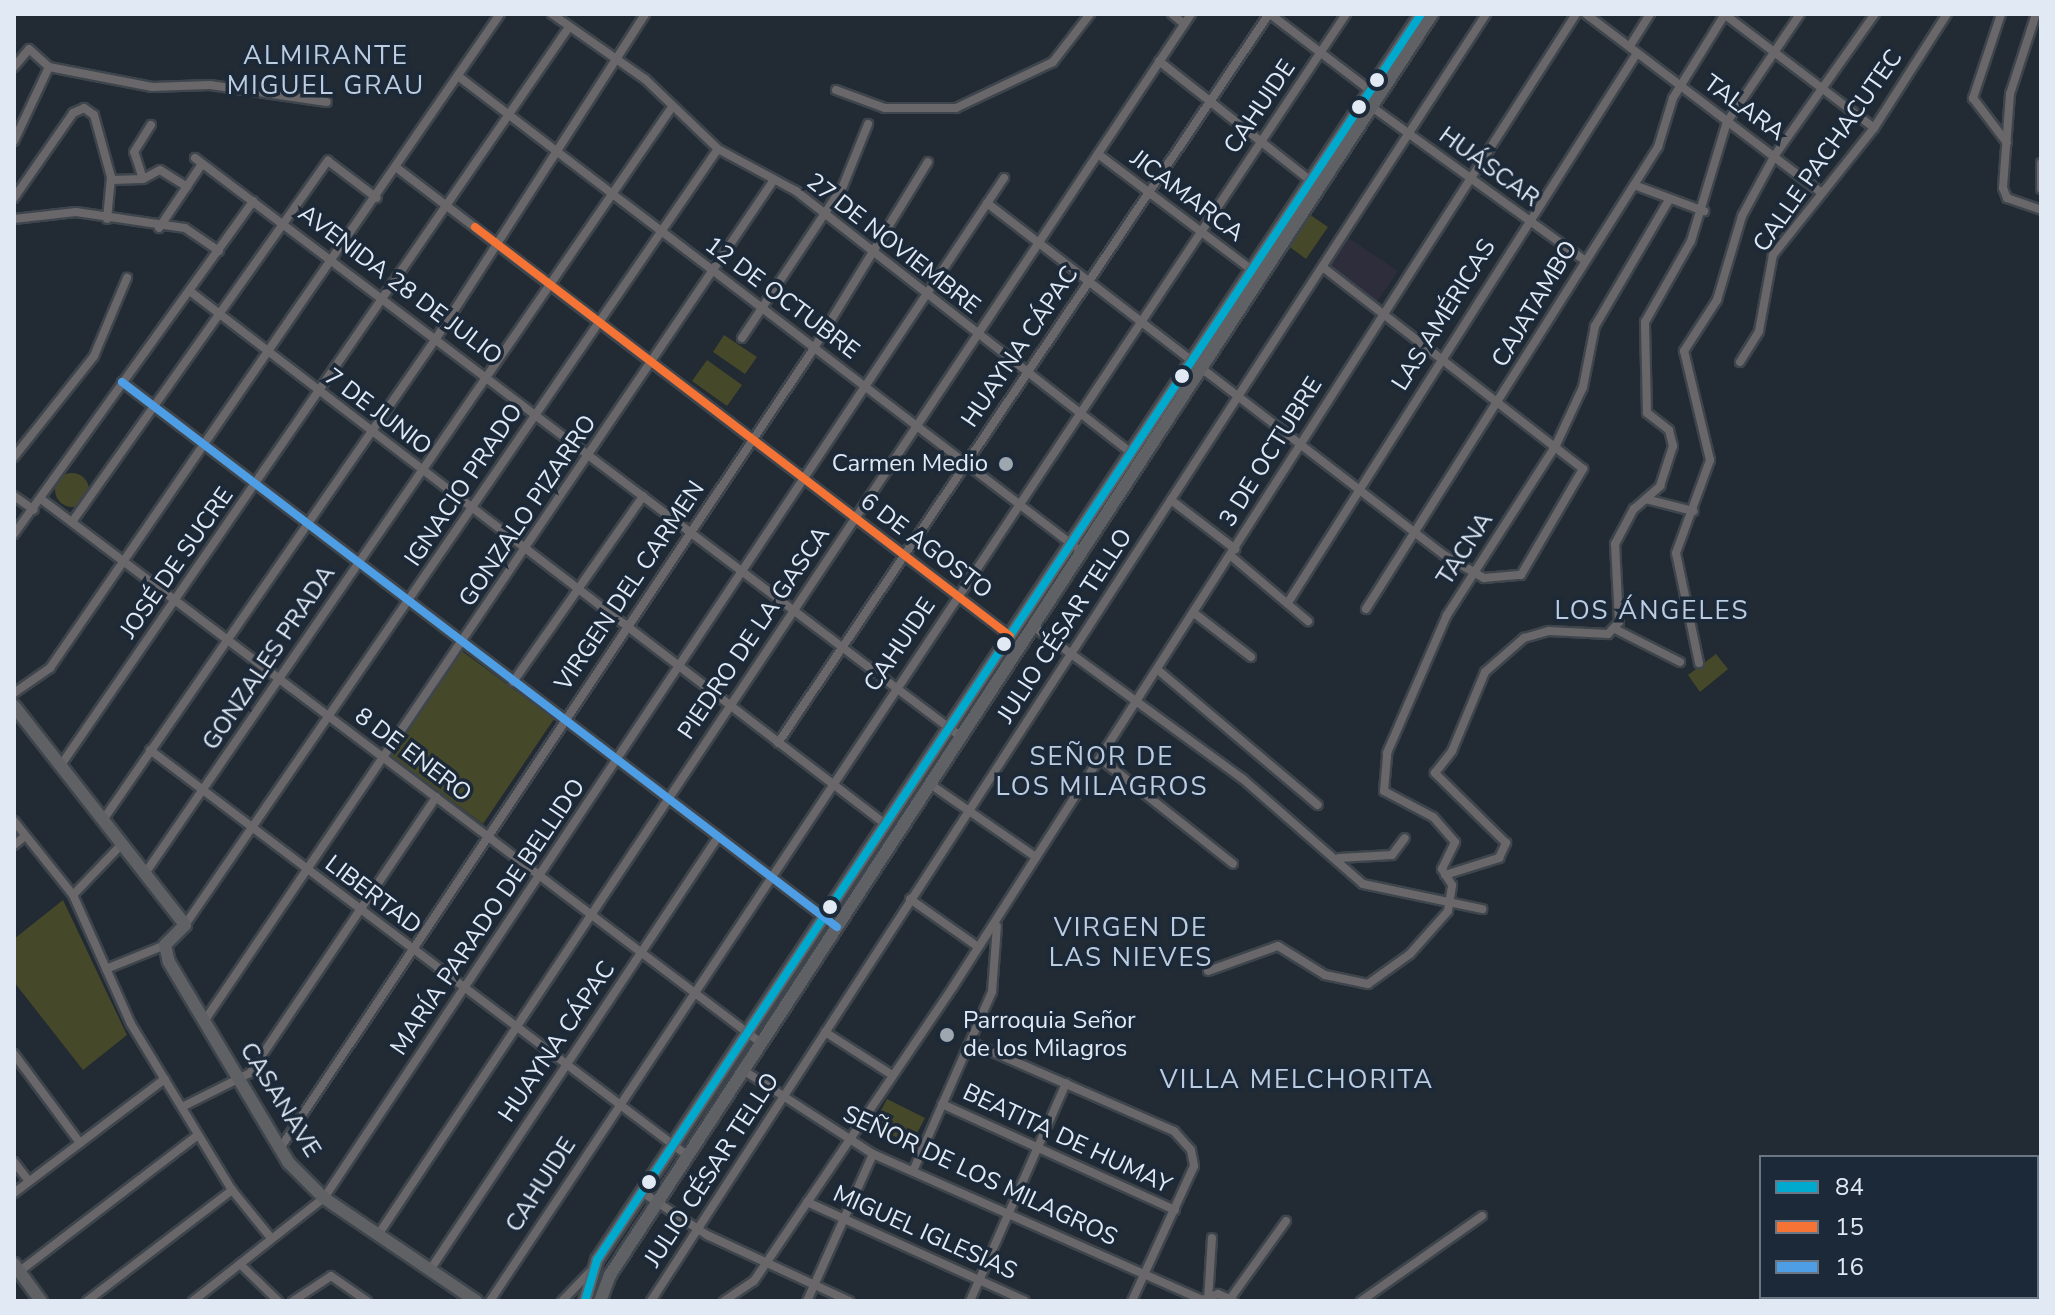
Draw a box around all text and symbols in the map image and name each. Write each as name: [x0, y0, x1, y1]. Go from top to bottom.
district label: ALMIRANTE MIGUEL GRAU: [227, 40, 425, 102]
street label: CALLE PACHACUTEC: [1747, 44, 1909, 258]
street label: CAHUIDE: [1218, 55, 1302, 159]
street label: TALARA: [1698, 69, 1790, 147]
unlabelled marker: [1369, 72, 1385, 88]
unlabelled marker: [1351, 99, 1367, 115]
street label: HUÁSCAR: [1433, 121, 1545, 213]
street label: JICAMARCA: [1125, 144, 1249, 248]
street label: 27 DE NOVIEMBRE: [801, 167, 985, 321]
street label: AVENIDA 28 DE JULIO: [292, 199, 508, 371]
street label: 12 DE OCTUBRE: [699, 231, 865, 365]
street label: LAS AMÉRICAS: [1386, 234, 1502, 396]
street label: CAJATAMBO: [1486, 236, 1584, 372]
street label: HUAYNA CÁPAC: [956, 261, 1084, 433]
street label: 7 DE JUNIO: [319, 363, 437, 461]
unlabelled marker: [1174, 368, 1190, 384]
street label: 3 DE OCTUBRE: [1213, 372, 1329, 532]
street label: IGNACIO PRADO: [399, 398, 529, 572]
street label: GONZALO PIZARRO: [453, 410, 603, 612]
place label: Carmen Medio: [832, 450, 988, 478]
marker: Carmen Medio: [995, 453, 1017, 475]
street label: VIRGEN DEL CARMEN: [549, 476, 711, 696]
street label: JOSÉ DE SUCRE: [114, 482, 240, 644]
street label: 6 DE AGOSTO: [854, 487, 998, 605]
street label: TACNA: [1431, 507, 1499, 591]
street label: PIEDRO DE LA GASCA: [672, 521, 836, 745]
street label: JULIO CÉSAR TELLO: [992, 524, 1138, 728]
street label: GONZALES PRADA: [197, 560, 341, 756]
street label: CAHUIDE: [858, 593, 942, 697]
district label: LOS ÁNGELES: [1554, 595, 1750, 627]
unlabelled marker: [996, 636, 1012, 652]
street label: 8 DE ENERO: [349, 702, 477, 808]
district label: SEÑOR DE LOS MILAGROS: [996, 741, 1208, 802]
street label: MARÍA PARADO DE BELLIDO: [385, 773, 591, 1061]
street label: LIBERTAD: [319, 850, 427, 940]
unlabelled marker: [822, 899, 838, 915]
district label: VIRGEN DE LAS NIEVES: [1049, 912, 1213, 974]
street label: HUAYNA CÁPAC: [493, 956, 621, 1128]
place label: Parroquia Señor de los Milagros: [963, 1007, 1136, 1063]
marker: Parroquia Señor de los Milagros: [938, 1026, 956, 1044]
street label: CASANAVE: [233, 1037, 327, 1163]
district label: VILLA MELCHORITA: [1160, 1064, 1434, 1096]
street label: JULIO CÉSAR TELLO: [639, 1068, 785, 1272]
street label: BEATITA DE HUMAY: [958, 1078, 1176, 1200]
street label: SEÑOR DE LOS MILAGROS: [838, 1100, 1122, 1252]
street label: CAHUIDE: [500, 1132, 582, 1238]
legend: [1759, 1155, 2039, 1299]
text: 84: [1835, 1171, 1864, 1203]
unlabelled marker: [641, 1174, 657, 1190]
street label: MIGUEL IGLESIAS: [829, 1180, 1021, 1286]
text: 15: [1835, 1211, 1864, 1243]
text: 16: [1835, 1251, 1864, 1283]

